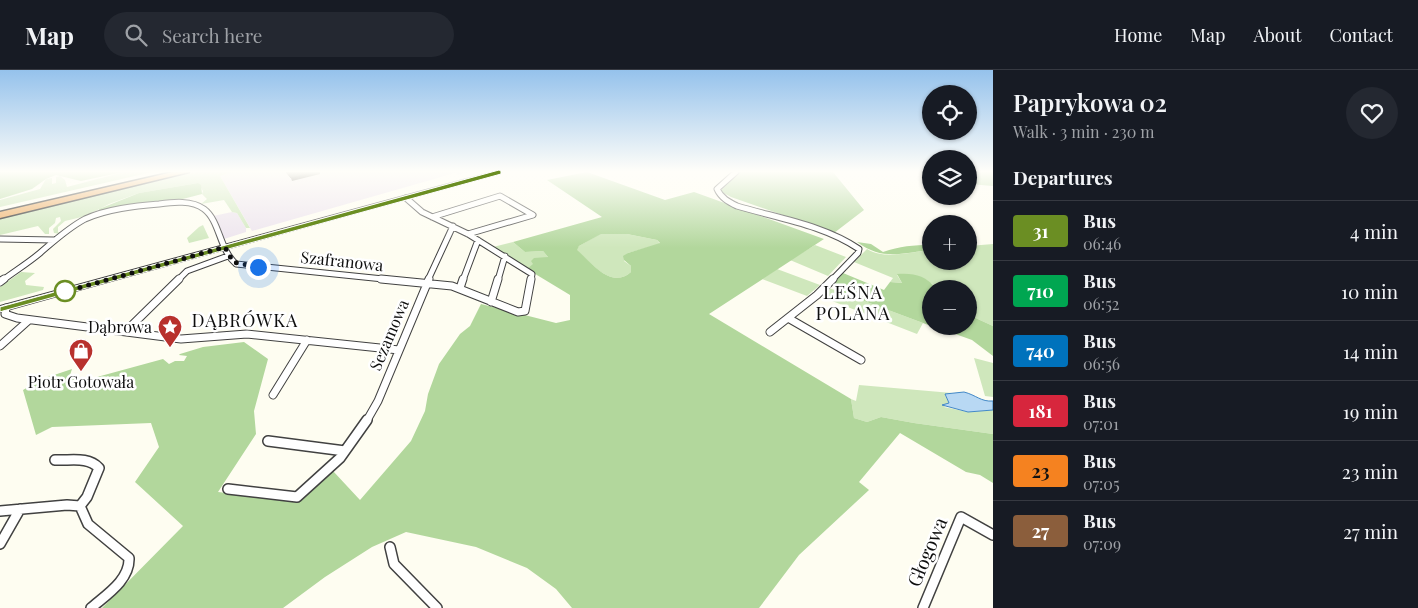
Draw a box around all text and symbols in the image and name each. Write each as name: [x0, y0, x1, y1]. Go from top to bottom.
search box: [104, 12, 454, 57]
text: Map: [25, 19, 74, 51]
icon: search: [122, 21, 150, 49]
text: Search here: [162, 22, 262, 48]
text: Home: [1114, 23, 1162, 47]
text: Map: [1190, 23, 1225, 47]
text: About: [1253, 23, 1302, 47]
text: Contact: [1330, 23, 1393, 47]
map controls: [922, 85, 977, 335]
button: locate: [922, 85, 977, 140]
text: Paprykowa 02: [1013, 86, 1167, 118]
button: heart: [1346, 87, 1398, 139]
text: Walk · 3 min · 230 m: [1013, 121, 1155, 142]
button: layers: [922, 150, 977, 205]
text: Departures: [1013, 164, 1113, 190]
text: Bus: [1083, 207, 1116, 233]
button: +: [922, 215, 977, 270]
text: 4 min: [1350, 218, 1398, 244]
text: 31: [1033, 219, 1048, 243]
text: 06:46: [1083, 233, 1121, 254]
street label: Szafranowa: [300, 246, 384, 275]
your location: [246, 255, 271, 280]
text: Bus: [1083, 267, 1116, 293]
text: 10 min: [1341, 278, 1398, 304]
text: 710: [1027, 279, 1054, 303]
unlabelled marker: [54, 280, 76, 302]
district label: LEŚNA POLANA: [815, 280, 891, 325]
button: −: [922, 280, 977, 335]
text: 06:52: [1083, 293, 1119, 314]
street label: Sezamowa: [364, 296, 413, 374]
district label: DĄBRÓWKA: [192, 308, 298, 332]
place icon: Dąbrowa: [157, 314, 183, 348]
place label: Dąbrowa: [88, 316, 152, 337]
text: Bus: [1083, 327, 1116, 353]
shop icon: Piotr Gotowała: [68, 338, 94, 372]
text: 14 min: [1343, 338, 1398, 364]
text: 740: [1026, 339, 1055, 363]
text: 06:56: [1083, 353, 1120, 374]
place label: Piotr Gotowała: [28, 371, 134, 392]
text: Bus: [1083, 387, 1116, 413]
text: 19 min: [1343, 398, 1398, 424]
text: 181: [1029, 399, 1052, 423]
text: 07:01: [1083, 413, 1119, 434]
text: Bus: [1083, 447, 1116, 473]
text: 23 min: [1342, 458, 1398, 484]
text: 23: [1031, 459, 1050, 483]
text: 07:05: [1083, 473, 1120, 494]
text: Bus: [1083, 507, 1116, 533]
street label: Głogowa: [900, 512, 953, 590]
text: 27 min: [1343, 518, 1398, 544]
text: 27: [1032, 519, 1049, 543]
text: 07:09: [1083, 533, 1121, 554]

